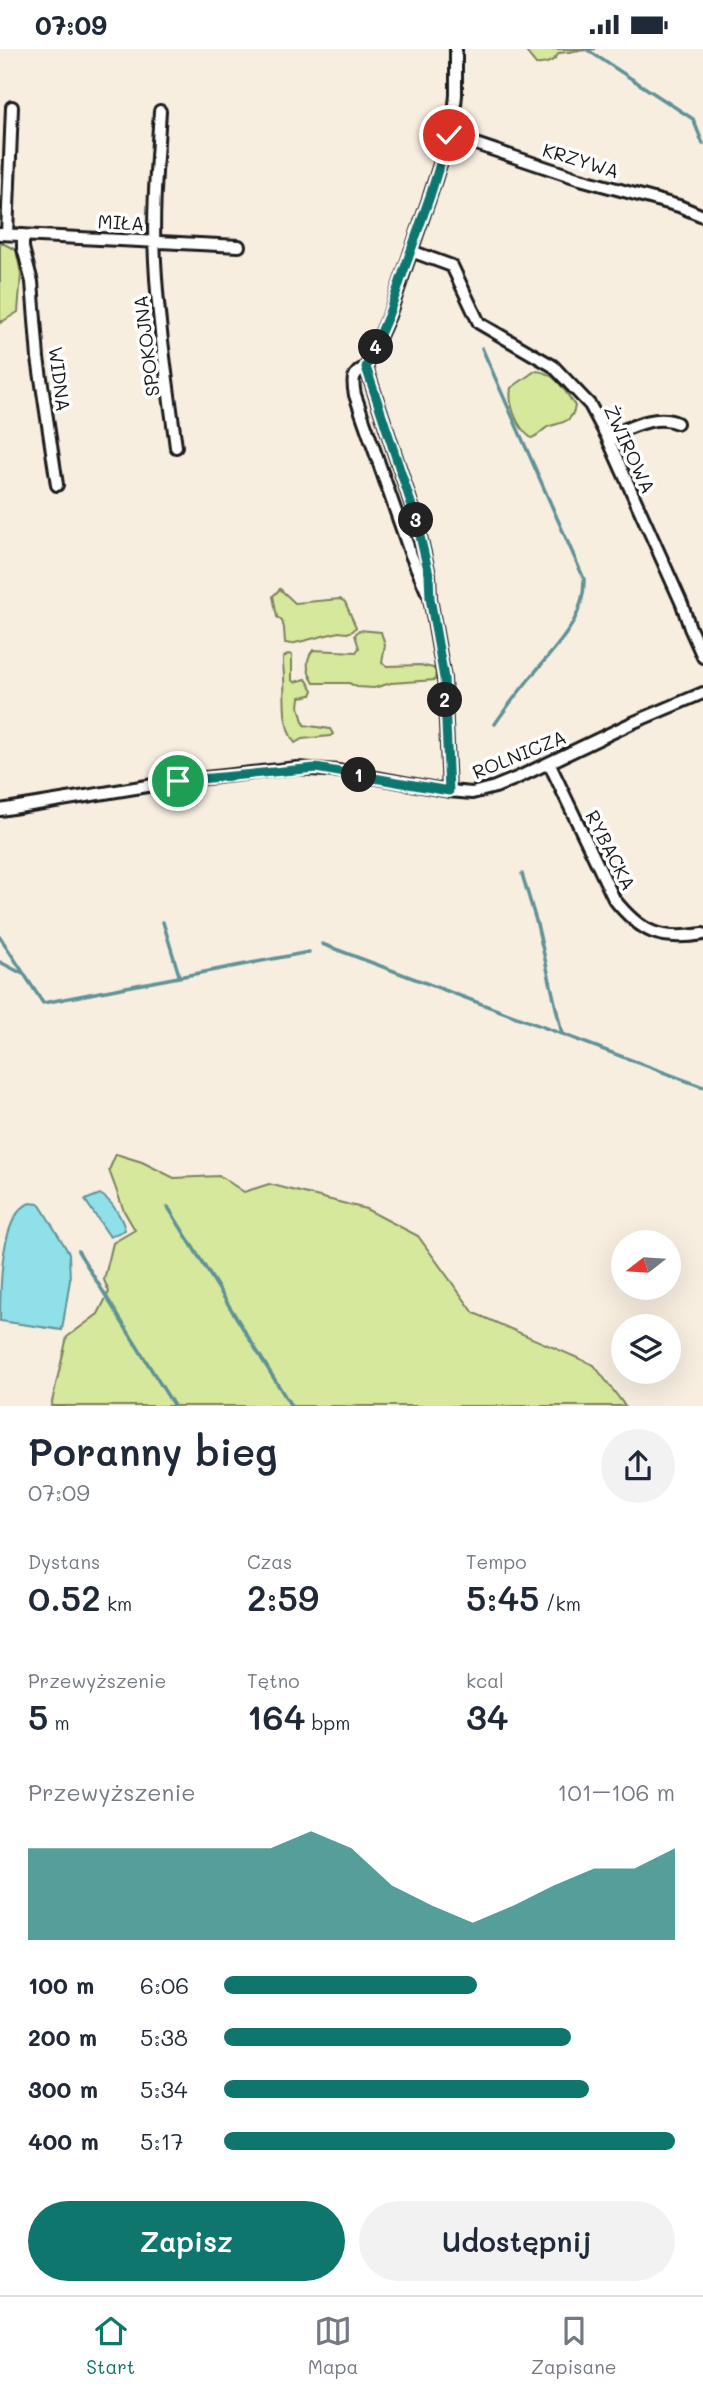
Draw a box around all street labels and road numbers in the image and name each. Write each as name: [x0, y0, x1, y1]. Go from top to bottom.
street label: KRZYWA: [540, 137, 622, 183]
street label: MIŁA: [97, 208, 145, 236]
street label: SPOKOJNA: [127, 294, 165, 398]
street label: WIDNA: [44, 345, 76, 413]
street label: ŻWIROWA: [599, 401, 661, 497]
street label: ROLNICZA: [468, 724, 570, 784]
street label: RYBACKA: [580, 806, 642, 894]

